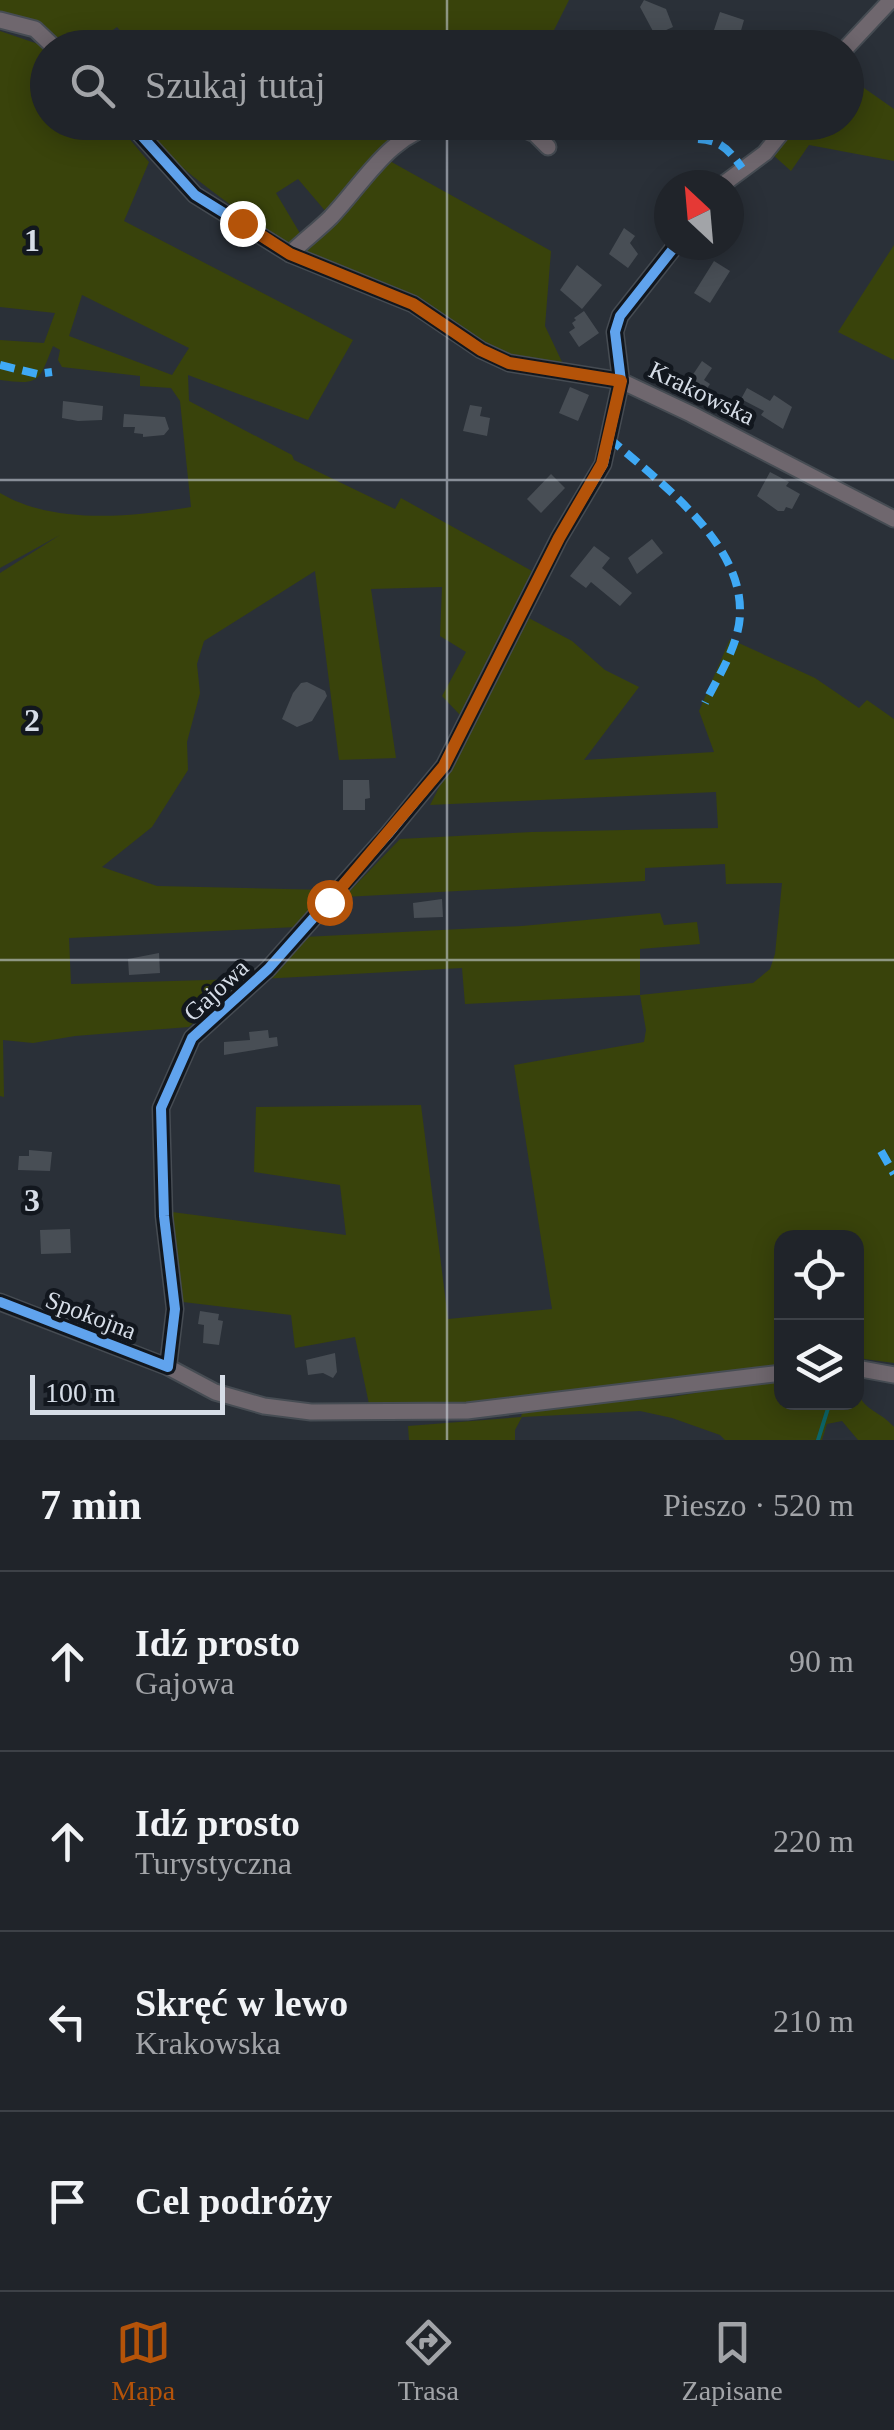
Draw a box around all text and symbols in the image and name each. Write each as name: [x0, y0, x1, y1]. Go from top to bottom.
search box: [30, 30, 864, 140]
icon: search: [65, 58, 120, 113]
text: Szukaj tutaj: [145, 64, 325, 106]
north arrow: [654, 170, 744, 260]
route end: [220, 201, 266, 247]
text: 1: [24, 222, 40, 258]
street label: Krakowska: [645, 356, 759, 430]
text: 2: [24, 702, 40, 738]
route start: [307, 880, 353, 926]
street label: Gajowa: [178, 954, 254, 1026]
text: 3: [24, 1182, 40, 1218]
map controls: [774, 1230, 864, 1410]
button: locate: [774, 1230, 864, 1320]
street label: Spokojna: [42, 1285, 140, 1345]
button: layers: [774, 1320, 864, 1410]
scale bar: [30, 1370, 225, 1414]
text: 100 m: [45, 1377, 116, 1408]
text: 7 min: [40, 1482, 142, 1528]
text: Pieszo · 520 m: [663, 1487, 854, 1523]
text: Idź prosto: [135, 1622, 300, 1664]
icon: ahead: [40, 1634, 95, 1689]
text: 90 m: [789, 1643, 854, 1679]
text: Gajowa: [135, 1665, 235, 1701]
text: Idź prosto: [135, 1802, 300, 1844]
icon: ahead: [40, 1814, 95, 1869]
text: 220 m: [773, 1823, 854, 1859]
text: Turystyczna: [135, 1845, 292, 1881]
text: Skręć w lewo: [135, 1982, 348, 2024]
icon: left: [40, 1994, 95, 2049]
text: 210 m: [773, 2003, 854, 2039]
text: Krakowska: [135, 2025, 281, 2061]
icon: arrive: [40, 2174, 95, 2229]
text: Cel podróży: [135, 2180, 332, 2222]
tab: Mapa: [111, 2315, 175, 2407]
tab: Trasa: [398, 2315, 459, 2407]
tab: Zapisane: [682, 2315, 783, 2407]

